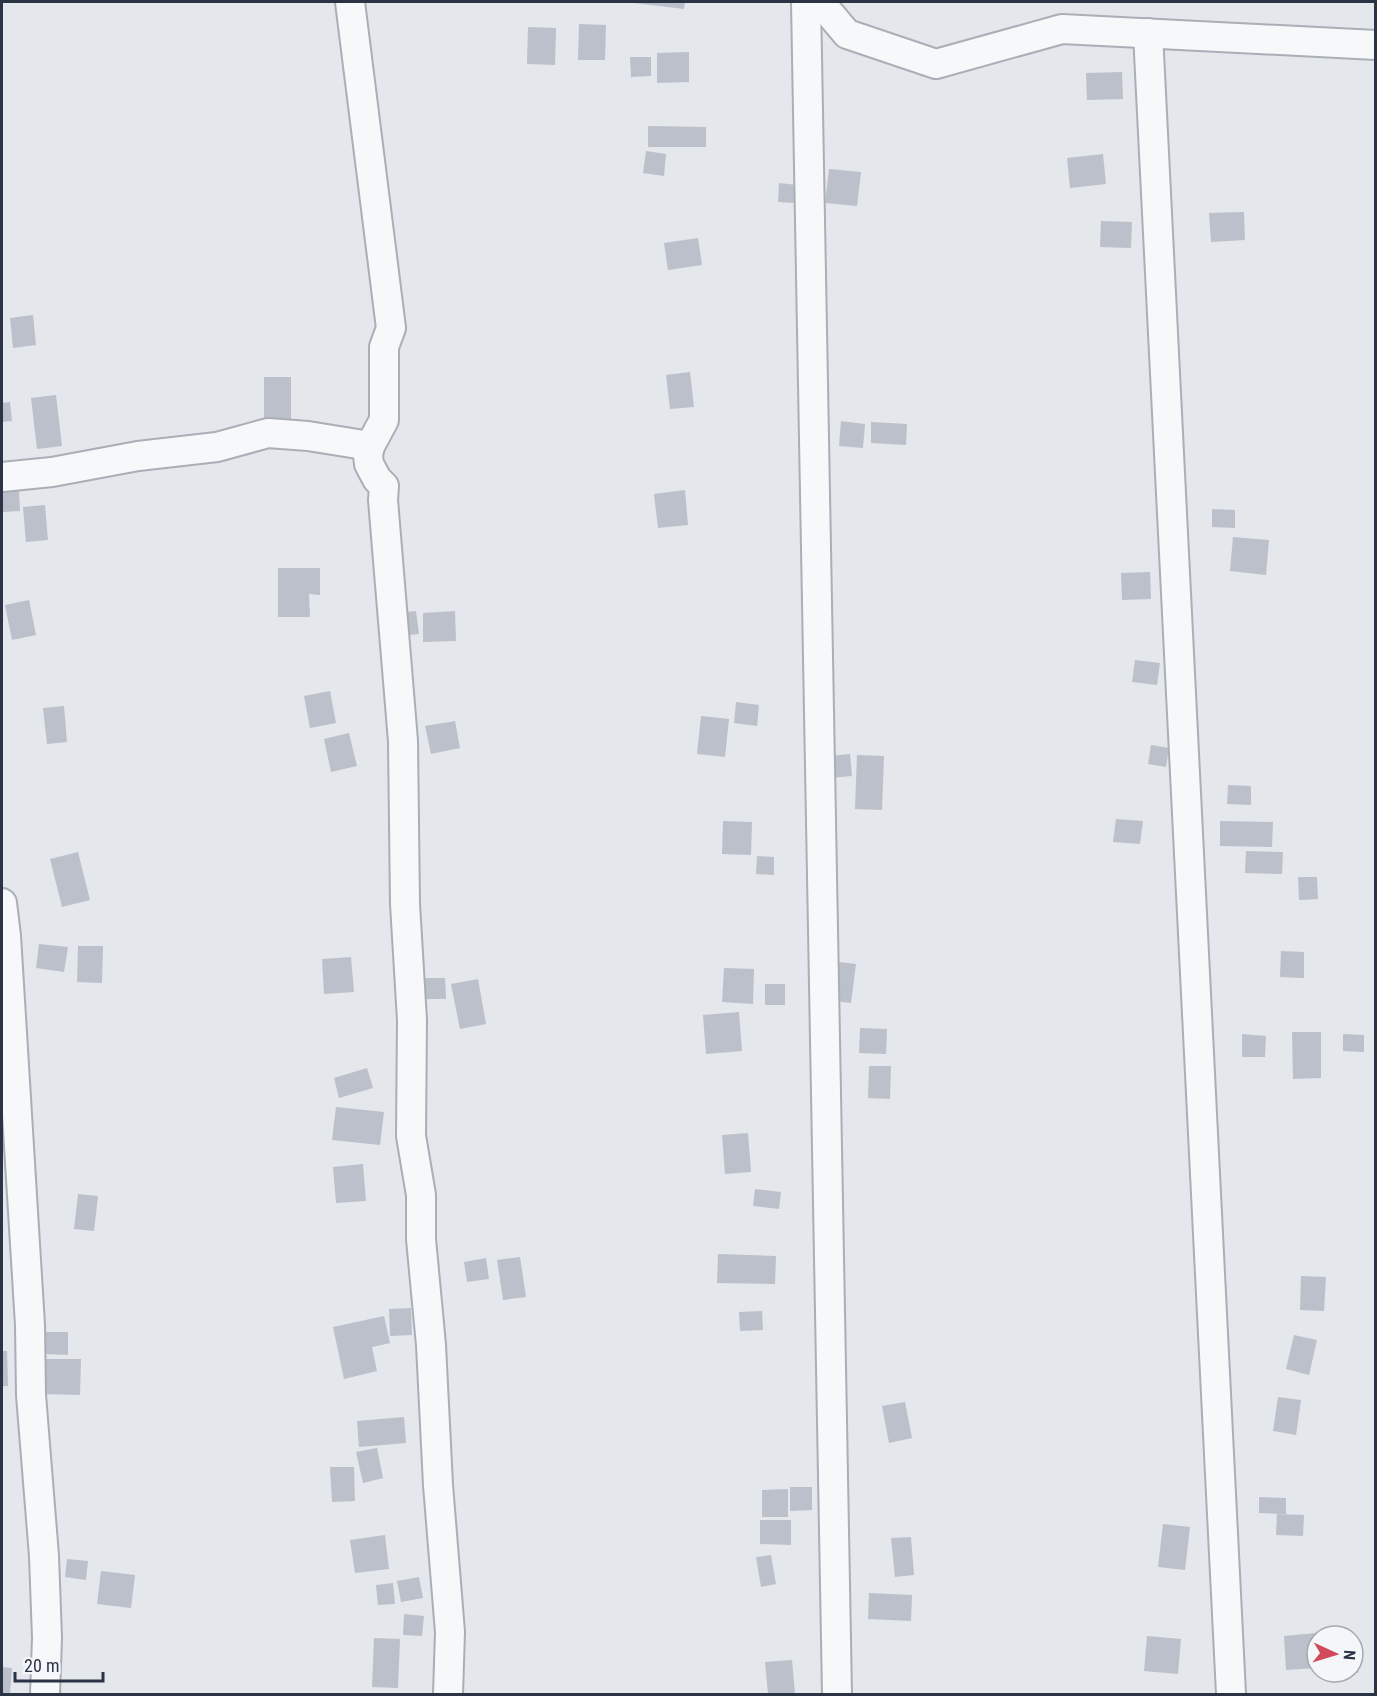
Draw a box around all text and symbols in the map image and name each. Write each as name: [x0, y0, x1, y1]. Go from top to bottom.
north arrow: [1305, 1624, 1365, 1684]
scale bar: [15, 1645, 104, 1683]
text: N: [1340, 1649, 1359, 1661]
text: 20 m: [24, 1655, 59, 1676]

